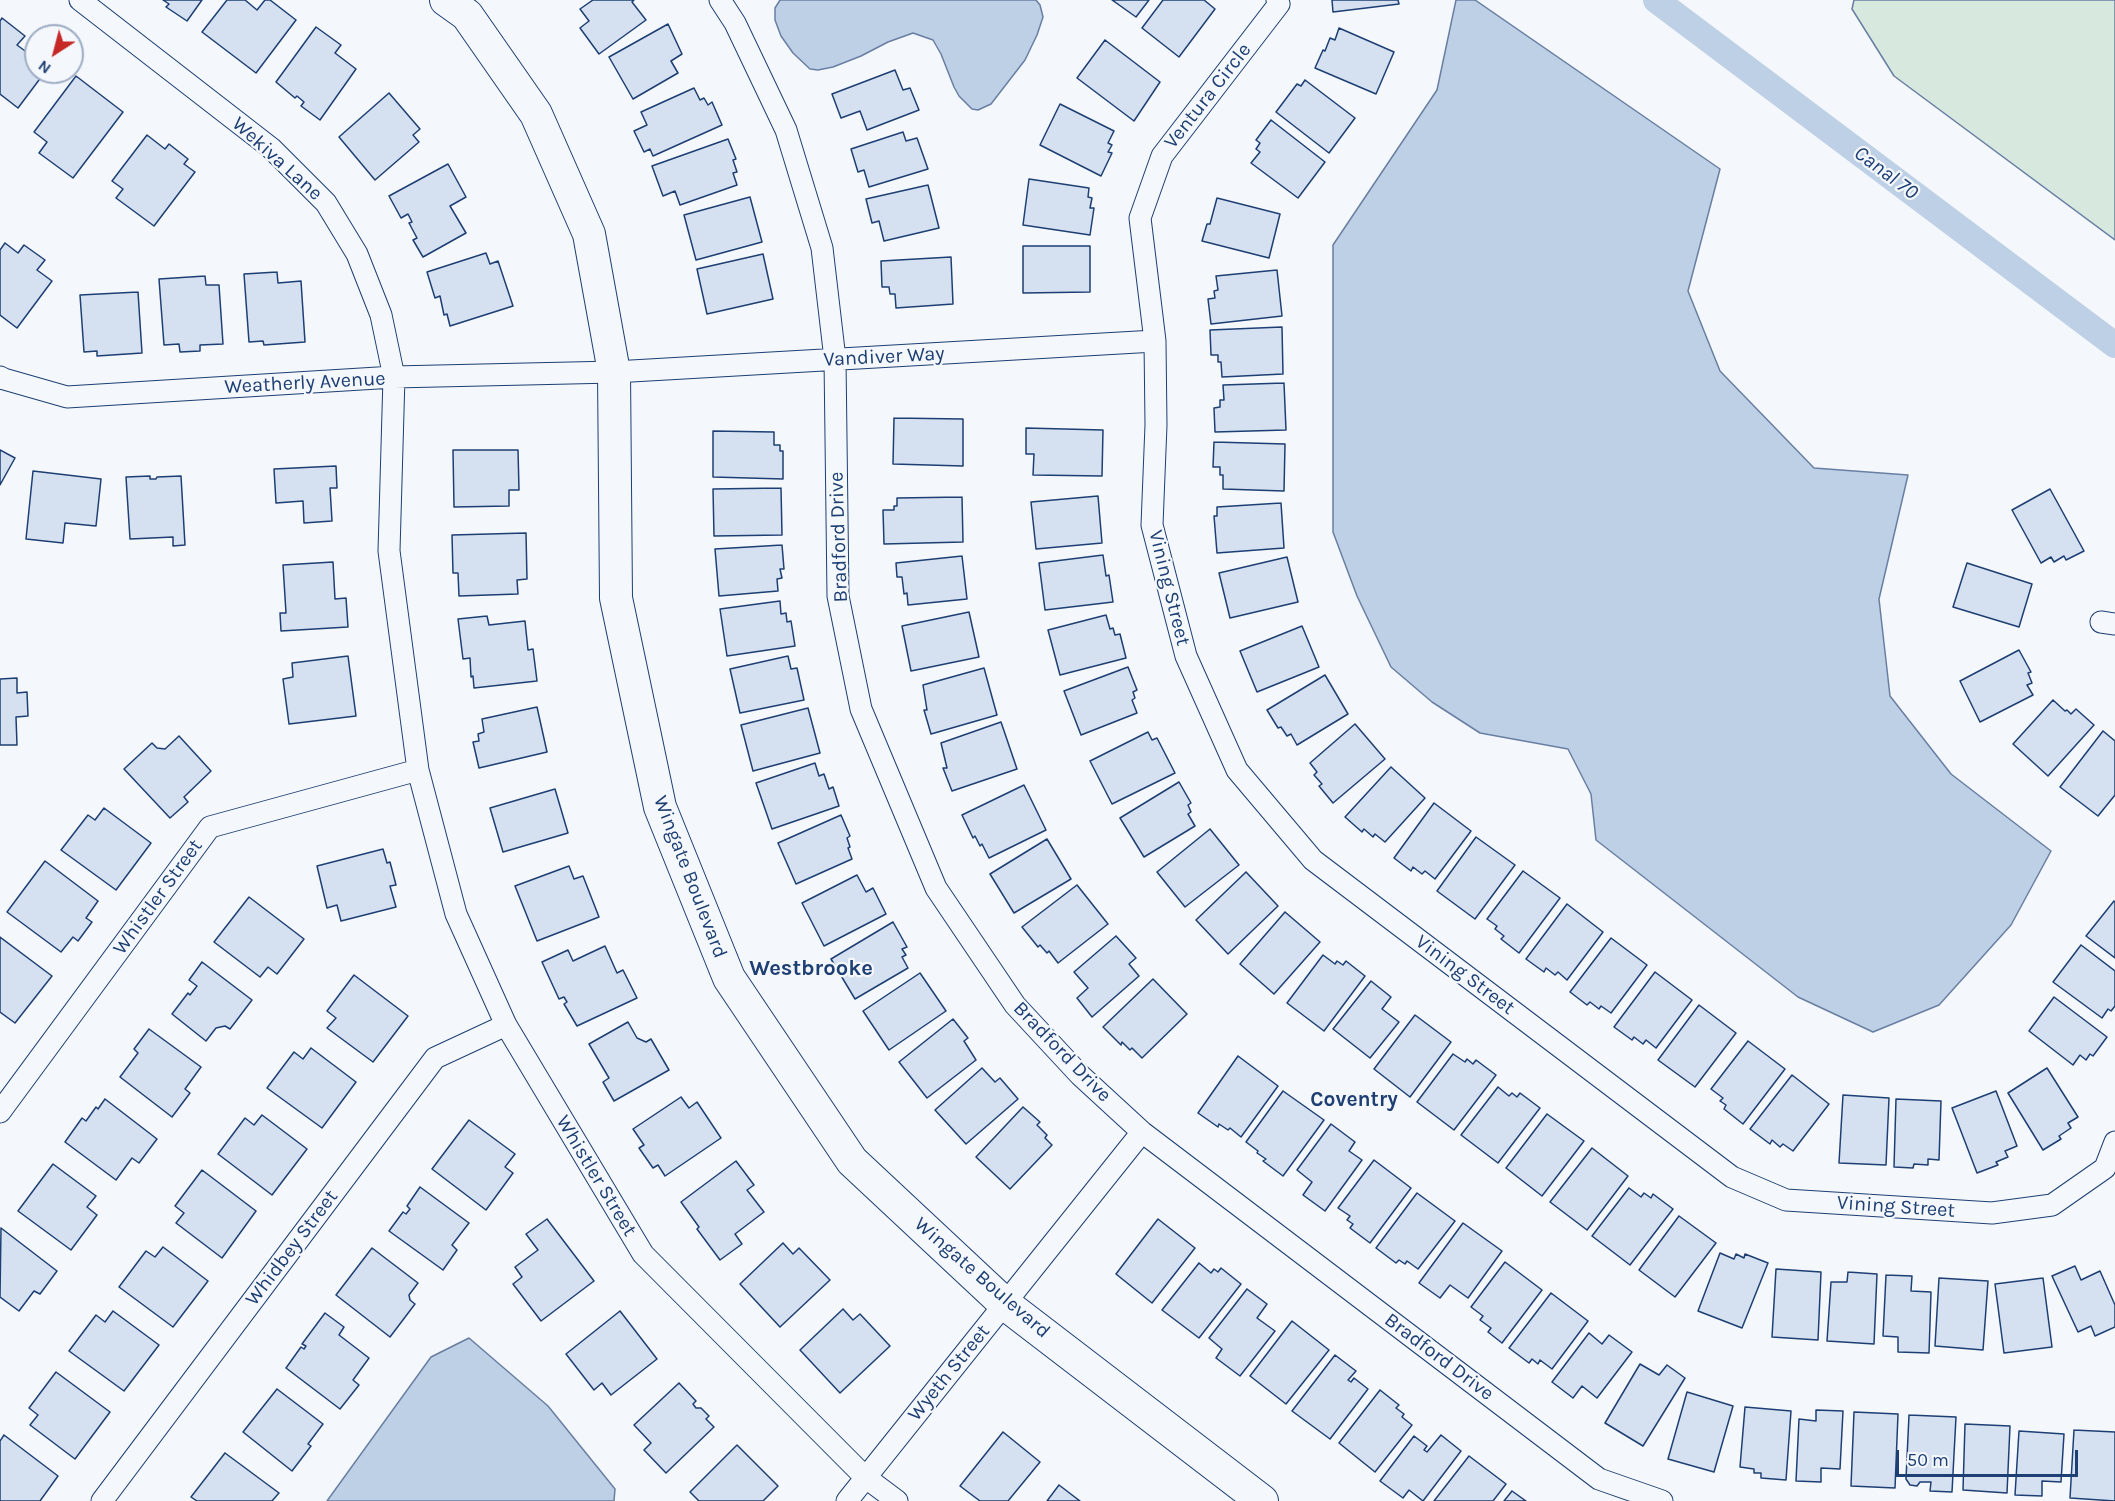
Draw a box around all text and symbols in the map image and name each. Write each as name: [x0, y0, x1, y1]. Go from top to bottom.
north arrow: [24, 24, 84, 84]
street label: Ventura Circle: [1159, 38, 1257, 154]
text: N: [34, 56, 55, 78]
street label: Wekiva Lane: [227, 112, 327, 206]
water label: Canal 70: [1849, 141, 1923, 205]
street label: Vandiver Way: [823, 342, 945, 372]
street label: Weatherly Avenue: [224, 367, 386, 399]
street label: Bradford Drive: [825, 471, 853, 603]
street label: Vining Street: [1143, 528, 1195, 648]
street label: Wingate Boulevard: [648, 792, 732, 962]
street label: Whistler Street: [108, 835, 208, 959]
street label: Vining Street: [1411, 930, 1519, 1020]
district label: Westbrooke: [749, 956, 873, 982]
street label: Bradford Drive: [1008, 997, 1116, 1107]
district label: Coventry: [1310, 1087, 1398, 1113]
street label: Whistler Street: [551, 1111, 641, 1241]
street label: Whidbey Street: [241, 1185, 343, 1311]
street label: Vining Street: [1836, 1191, 1956, 1223]
street label: Wingate Boulevard: [909, 1212, 1055, 1344]
street label: Bradford Drive: [1380, 1308, 1498, 1406]
street label: Wyeth Street: [903, 1320, 995, 1426]
scale bar: [1899, 1438, 2080, 1476]
text: 50 m: [1907, 1449, 1949, 1471]

